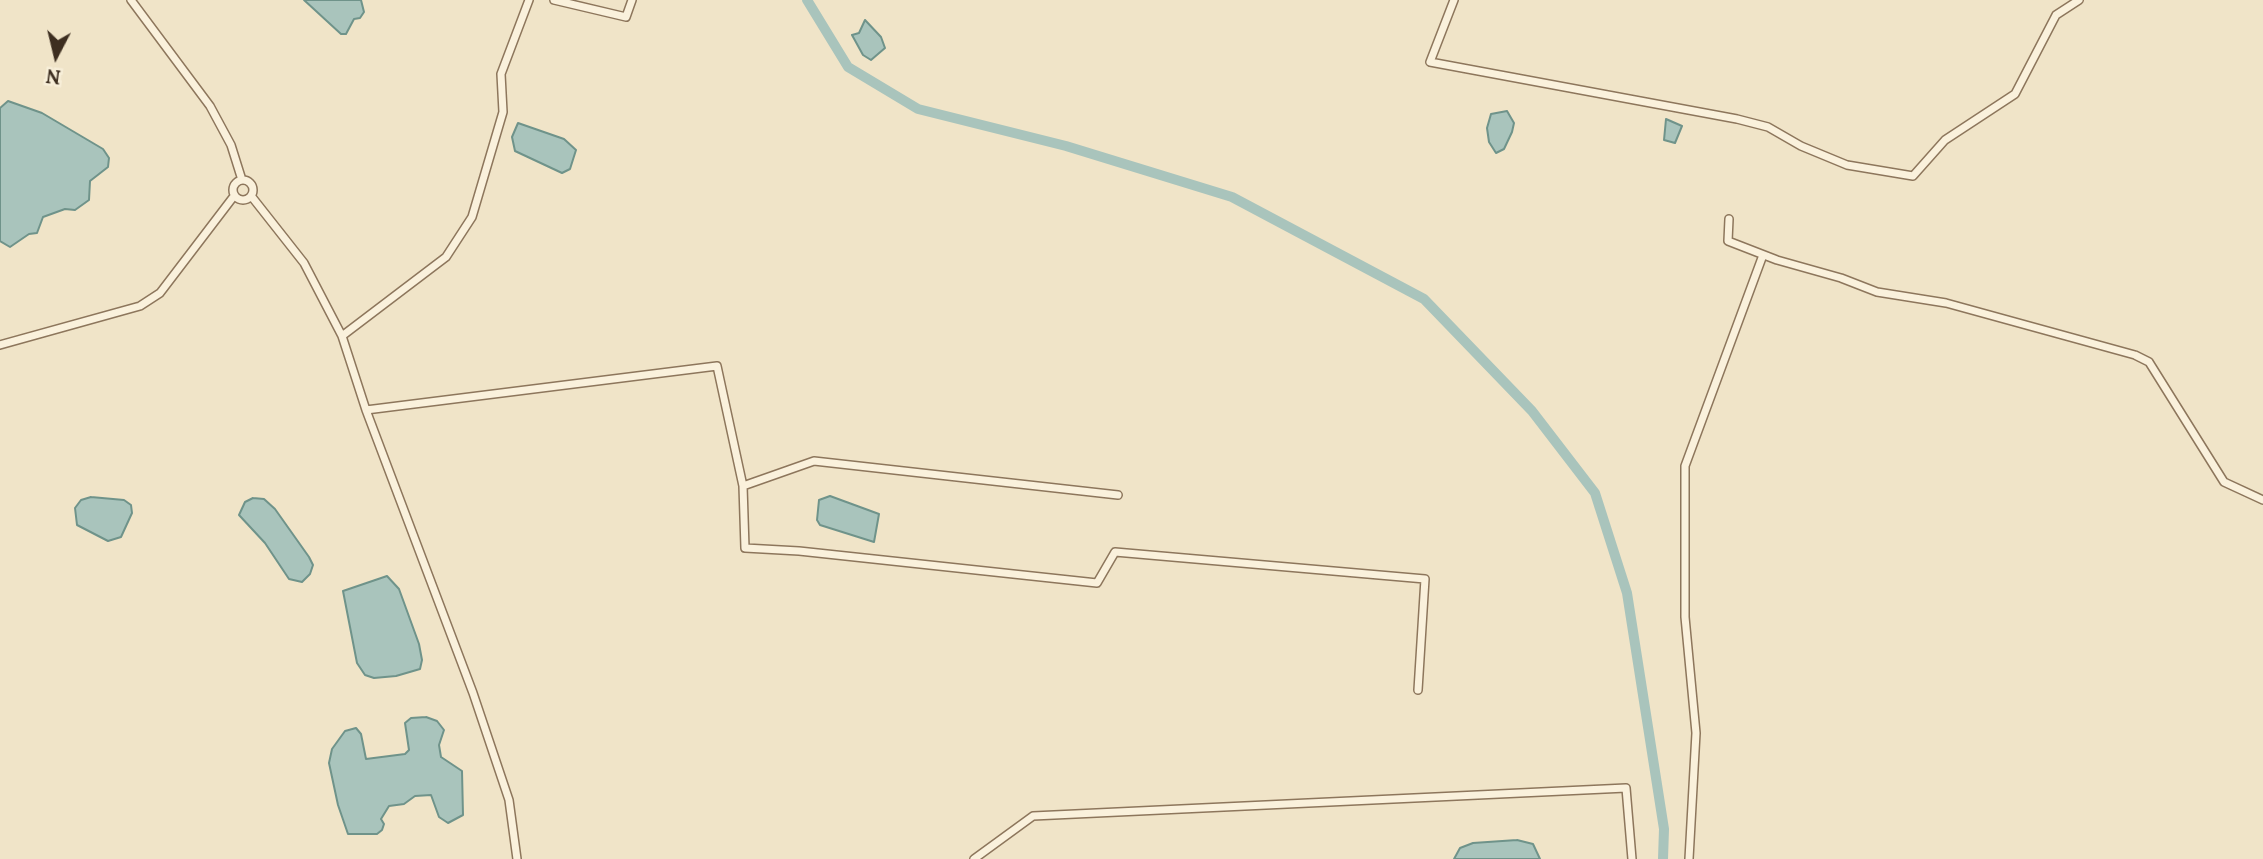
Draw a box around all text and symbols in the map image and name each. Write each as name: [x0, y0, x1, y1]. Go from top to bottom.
north arrow: [21, 21, 91, 91]
text: N: [45, 64, 62, 90]

